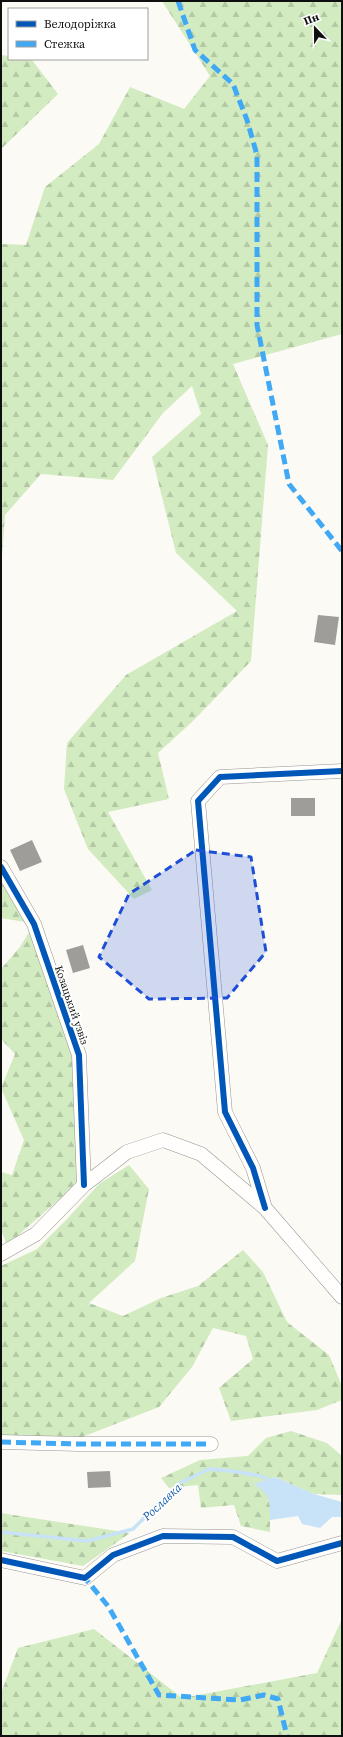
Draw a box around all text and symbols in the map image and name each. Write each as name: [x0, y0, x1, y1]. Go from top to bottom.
legend: [8, 8, 148, 60]
north arrow: [295, 8, 335, 48]
text: Пн: [301, 9, 321, 29]
text: Велодоріжка: [44, 16, 117, 32]
text: Стежка: [44, 36, 86, 52]
street label: Козацький узвіз: [51, 964, 92, 1047]
water label: Рославка: [138, 1479, 186, 1525]

